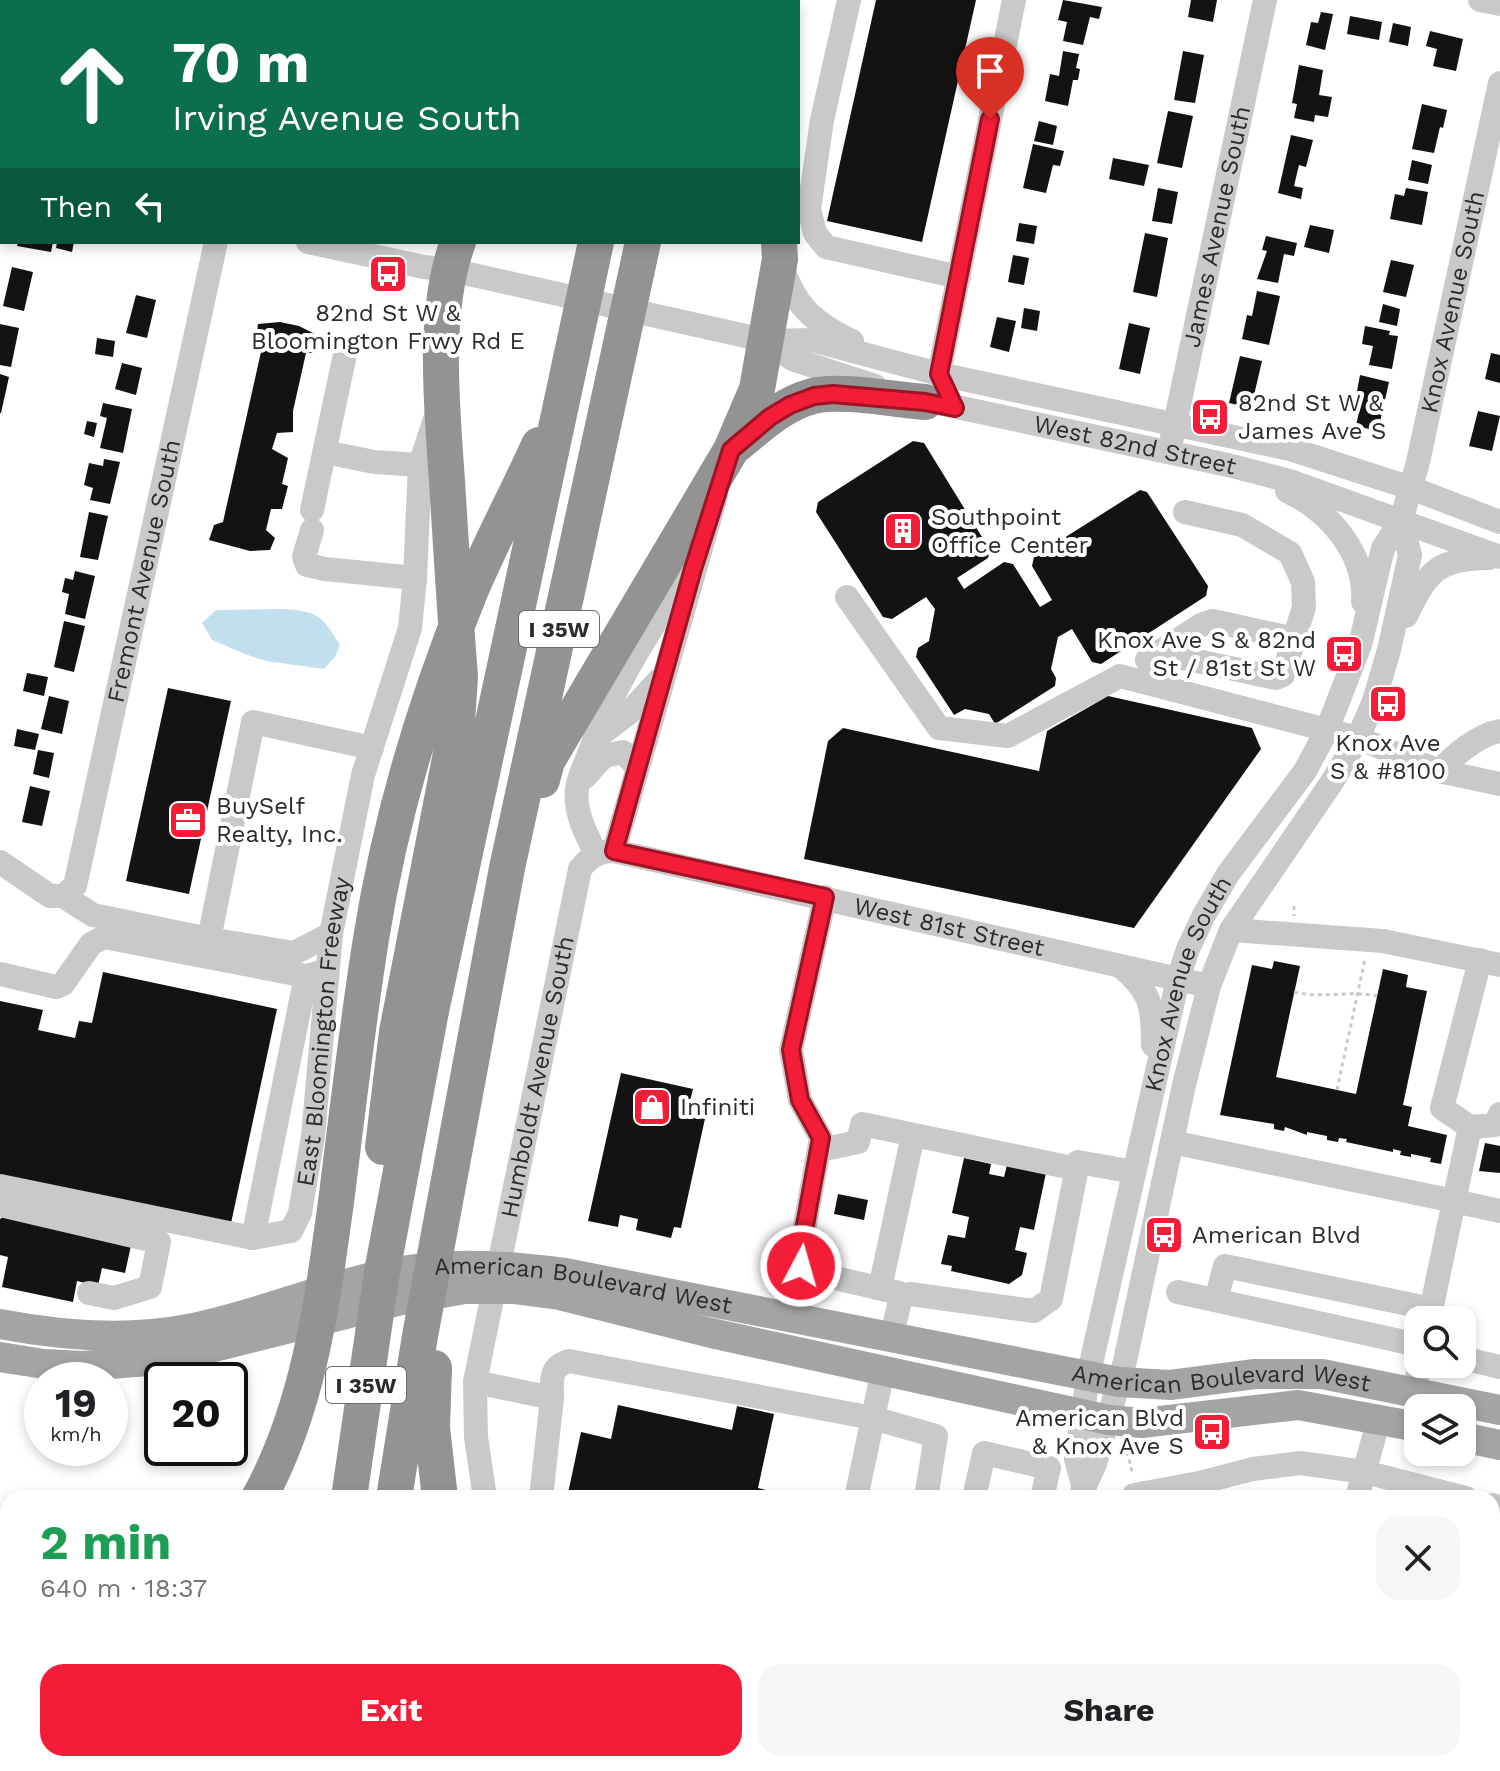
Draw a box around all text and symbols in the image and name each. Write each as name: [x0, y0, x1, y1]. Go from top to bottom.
text: 70 m: [172, 30, 309, 96]
icon: ahead: [40, 32, 144, 136]
pin: [956, 37, 1024, 119]
icon: arrive: [968, 49, 1012, 93]
text: Irving Avenue South: [172, 97, 522, 139]
street label: James Avenue South: [1178, 103, 1256, 350]
icon: left: [128, 184, 172, 228]
street label: Knox Avenue South: [1415, 188, 1490, 416]
text: Then: [40, 189, 112, 224]
bus stop icon: 82nd St W & Bloomington Frwy Rd E: [367, 253, 409, 295]
place label: 82nd St W & Bloomington Frwy Rd E: [251, 299, 525, 355]
place label: 82nd St W & James Ave S: [1238, 389, 1386, 445]
bus stop icon: 82nd St W & James Ave S: [1189, 396, 1231, 438]
street label: West 82nd Street: [1031, 410, 1239, 481]
street label: Fremont Avenue South: [102, 437, 186, 705]
place label: Southpoint Office Center: [931, 503, 1089, 559]
building icon: Southpoint Office Center: [882, 510, 924, 552]
road number: I 35W: [519, 611, 599, 647]
place label: Knox Ave S & 82nd St / 81st St W: [1097, 626, 1316, 682]
bus stop icon: Knox Ave S & 82nd St / 81st St W: [1323, 633, 1365, 675]
bus stop icon: Knox Ave S & #8100: [1367, 683, 1409, 725]
place label: Knox Ave S & #8100: [1330, 729, 1446, 785]
place label: BuySelf Realty, Inc.: [216, 792, 343, 848]
office icon: BuySelf Realty, Inc.: [167, 799, 209, 841]
street label: Knox Avenue South: [1139, 871, 1237, 1094]
street label: East Bloomington Freeway: [291, 874, 356, 1189]
street label: West 81st Street: [851, 892, 1047, 962]
street label: Humboldt Avenue South: [495, 934, 580, 1220]
shop icon: Infiniti: [631, 1086, 673, 1128]
place label: Infiniti: [680, 1093, 755, 1121]
bus stop icon: American Blvd: [1143, 1214, 1185, 1256]
place label: American Blvd: [1192, 1221, 1361, 1249]
position arrow: [759, 1224, 843, 1308]
street label: American Boulevard West: [433, 1252, 734, 1320]
map controls: [1404, 1306, 1476, 1466]
button: search: [1404, 1306, 1476, 1378]
street label: American Boulevard West: [1069, 1358, 1373, 1399]
speed limit sign: 20: [144, 1362, 248, 1466]
road number: I 35W: [326, 1367, 406, 1403]
text: 19: [55, 1380, 97, 1427]
button: layers: [1404, 1394, 1476, 1466]
place label: American Blvd & Knox Ave S: [1015, 1404, 1184, 1460]
bus stop icon: American Blvd & Knox Ave S: [1191, 1411, 1233, 1453]
text: km/h: [50, 1422, 102, 1446]
text: 2 min: [40, 1514, 171, 1571]
button: close: [1376, 1516, 1460, 1600]
text: 640 m · 18:37: [40, 1573, 207, 1603]
button: Exit: [40, 1664, 742, 1756]
button: Share: [758, 1664, 1460, 1756]

